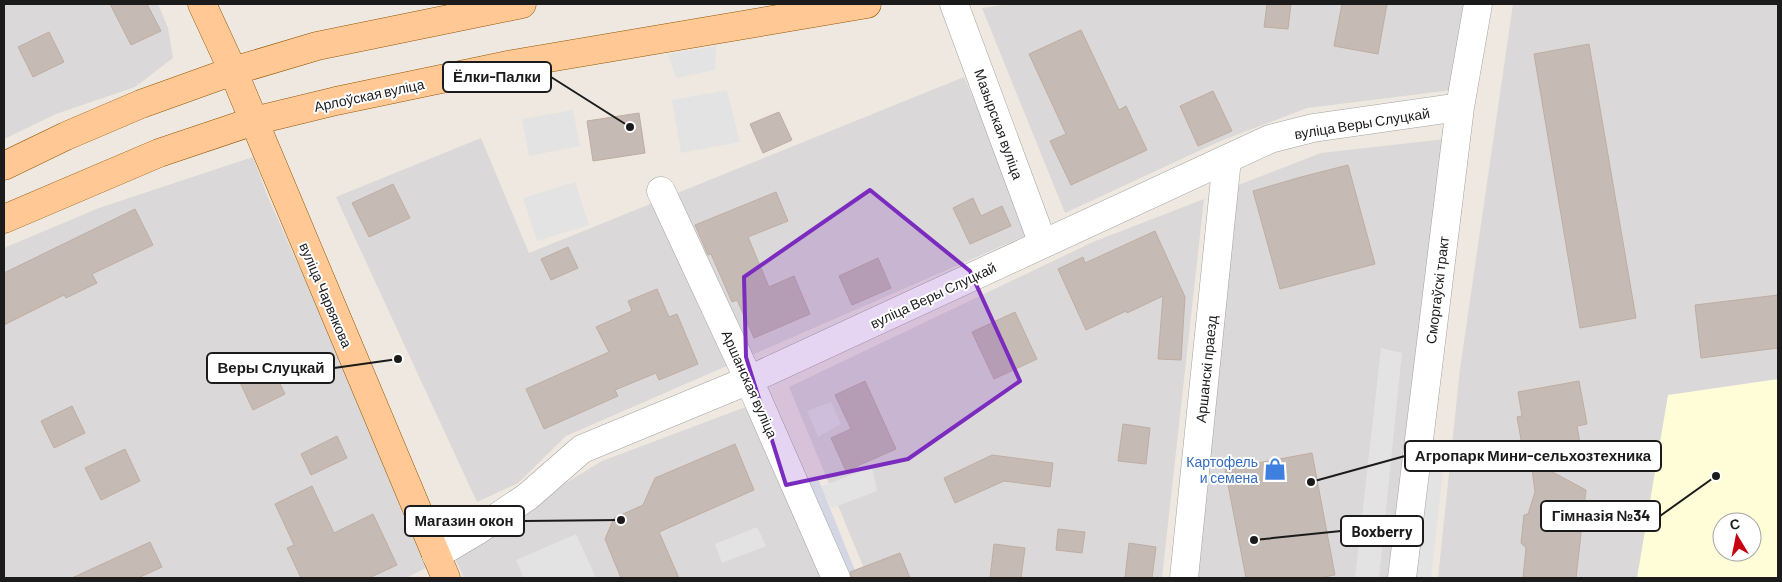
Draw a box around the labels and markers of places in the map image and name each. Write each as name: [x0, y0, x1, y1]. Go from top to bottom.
callout: Ёлки-Палки: [443, 62, 551, 92]
callout: Веры Слуцкай: [207, 353, 334, 383]
callout: Агропарк Мини-сельхозтехника: [1405, 441, 1661, 471]
place label: Картофель и семена: [1186, 453, 1258, 486]
shop icon: Картофель и семена: [1262, 456, 1288, 482]
callout: Гімназія №34: [1541, 501, 1660, 531]
callout: Магазин окон: [405, 506, 524, 536]
callout: Boxberry: [1341, 516, 1423, 546]

